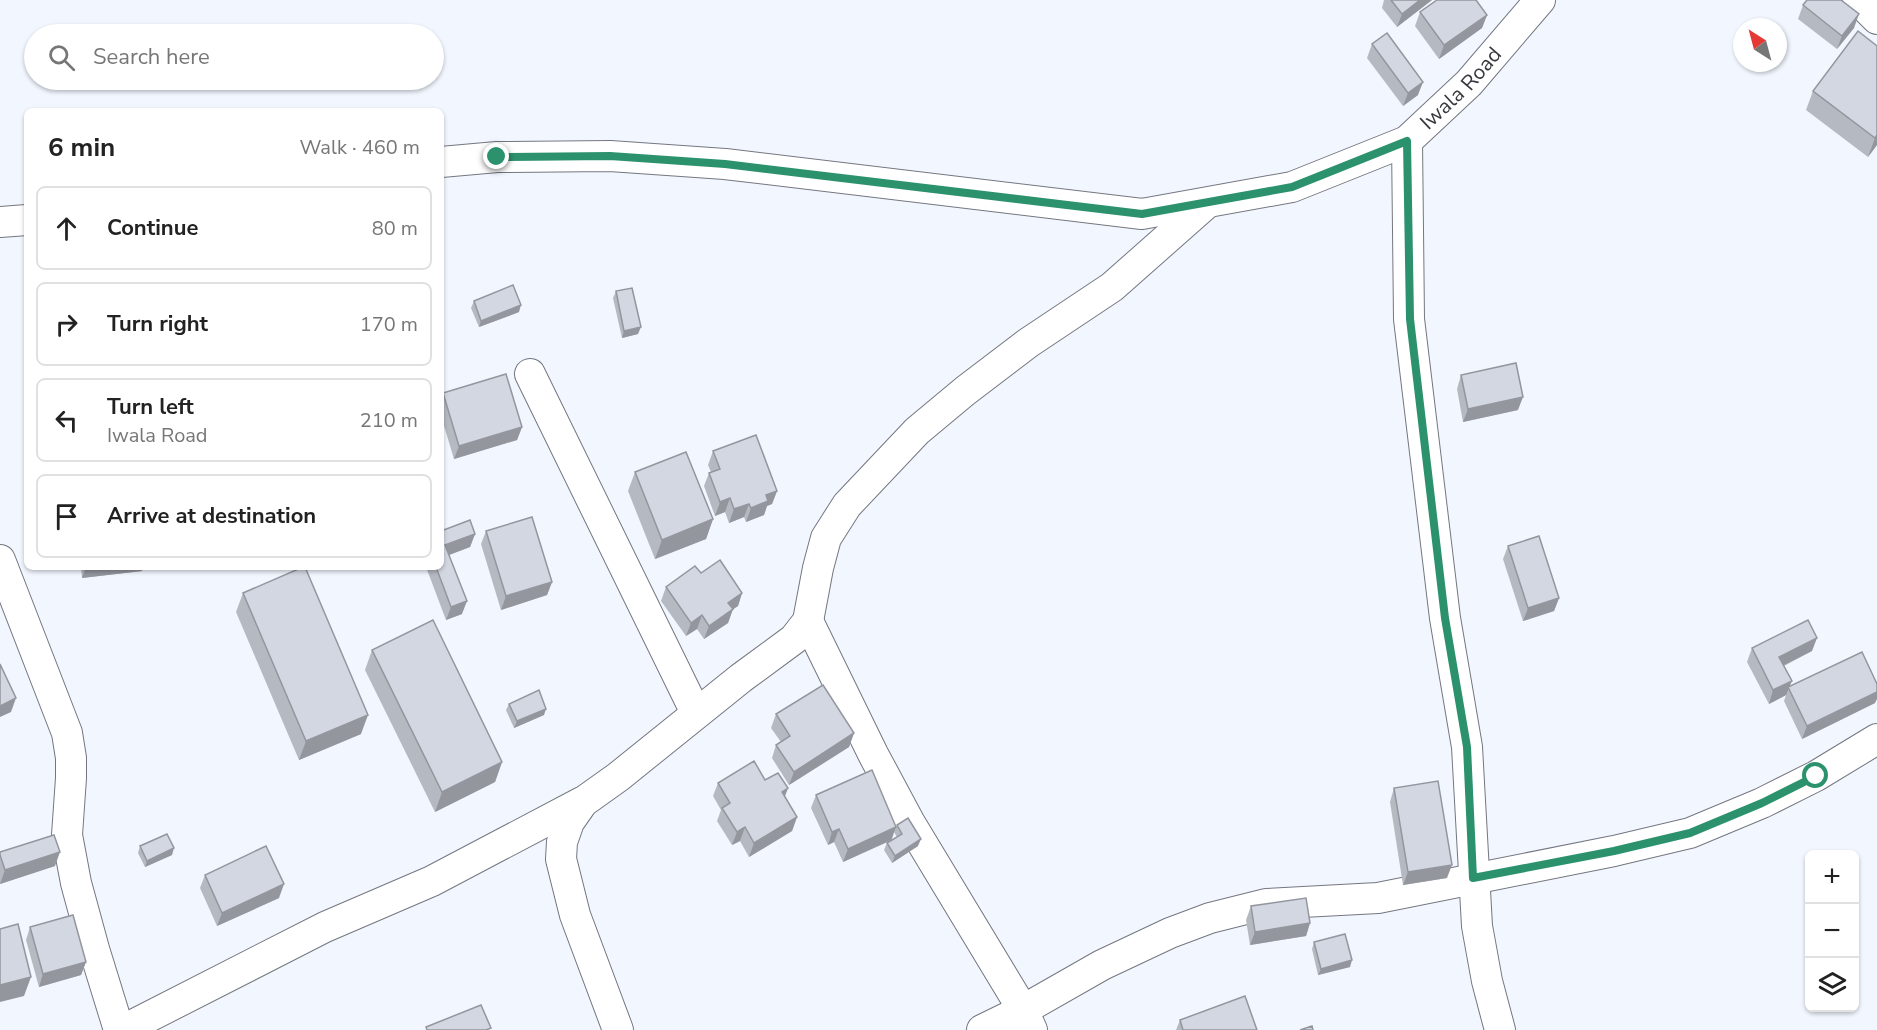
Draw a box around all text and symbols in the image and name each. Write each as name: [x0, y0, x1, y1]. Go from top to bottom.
north arrow: [1733, 18, 1787, 72]
search box: [24, 24, 444, 90]
icon: search: [45, 41, 78, 74]
street label: Iwala Road: [1414, 41, 1508, 136]
text: Search here: [93, 42, 210, 72]
text: 6 min: [48, 130, 115, 165]
text: Walk · 460 m: [300, 134, 420, 161]
route end: [483, 143, 509, 169]
icon: ahead: [50, 212, 83, 245]
text: Continue: [107, 213, 198, 243]
text: 80 m: [372, 215, 418, 242]
icon: right: [50, 308, 83, 341]
text: Turn right: [107, 309, 208, 339]
text: 170 m: [360, 311, 418, 338]
text: Turn left: [107, 392, 194, 422]
icon: left: [50, 404, 83, 437]
text: 210 m: [360, 407, 418, 434]
text: Iwala Road: [107, 422, 208, 449]
icon: arrive: [50, 500, 83, 533]
text: Arrive at destination: [107, 501, 316, 531]
route start: [1802, 762, 1828, 788]
map controls: [1805, 850, 1859, 1012]
button: +: [1805, 850, 1859, 904]
button: −: [1805, 904, 1859, 958]
button: layers: [1805, 958, 1859, 1012]

